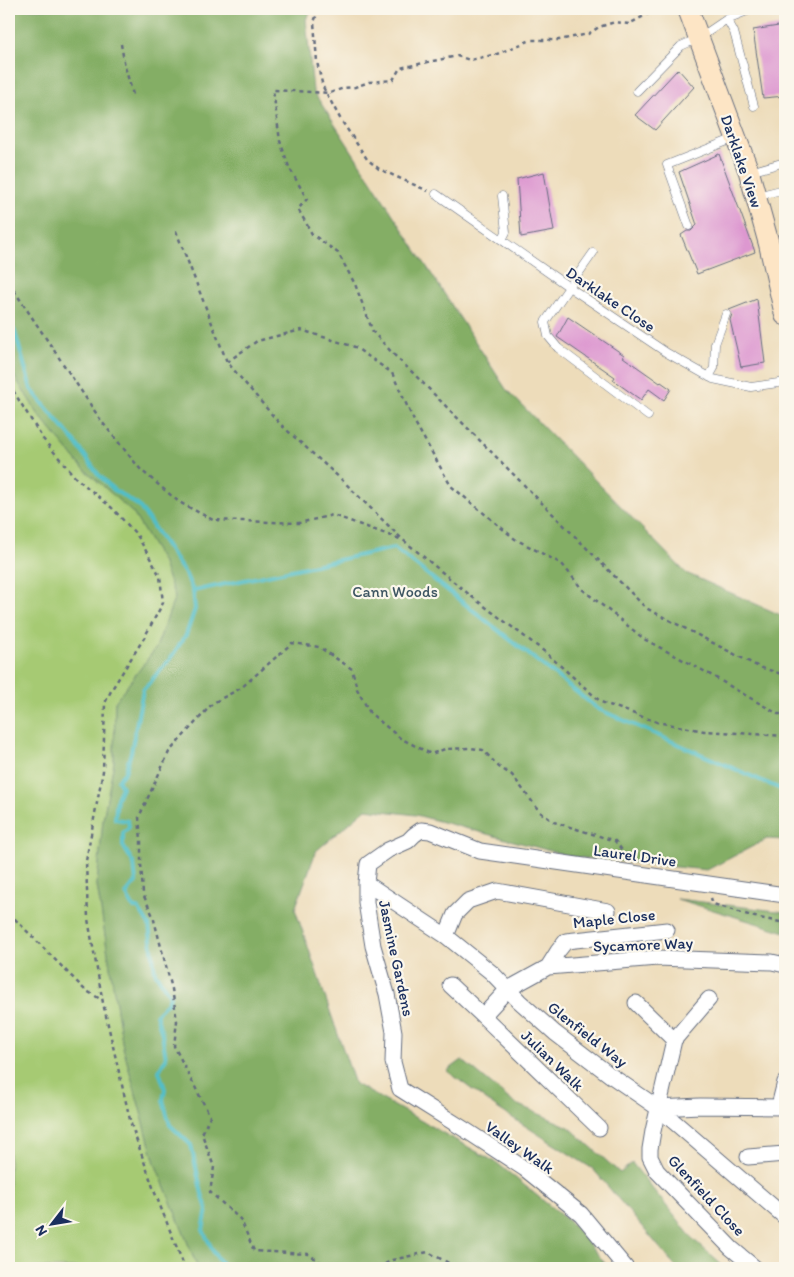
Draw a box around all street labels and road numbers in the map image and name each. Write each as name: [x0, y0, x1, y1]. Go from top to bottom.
street label: Darklake View: [717, 112, 766, 210]
street label: Darklake Close: [563, 263, 659, 336]
street label: Laurel Drive: [592, 840, 678, 871]
street label: Jasmine Gardens: [375, 898, 418, 1018]
street label: Maple Close: [572, 905, 656, 932]
street label: Sycamore Way: [593, 933, 694, 956]
street label: Glenfield Way: [544, 997, 632, 1072]
street label: Julian Walk: [517, 1026, 588, 1095]
street label: Valley Walk: [482, 1117, 558, 1178]
street label: Glenfield Close: [664, 1151, 749, 1240]

